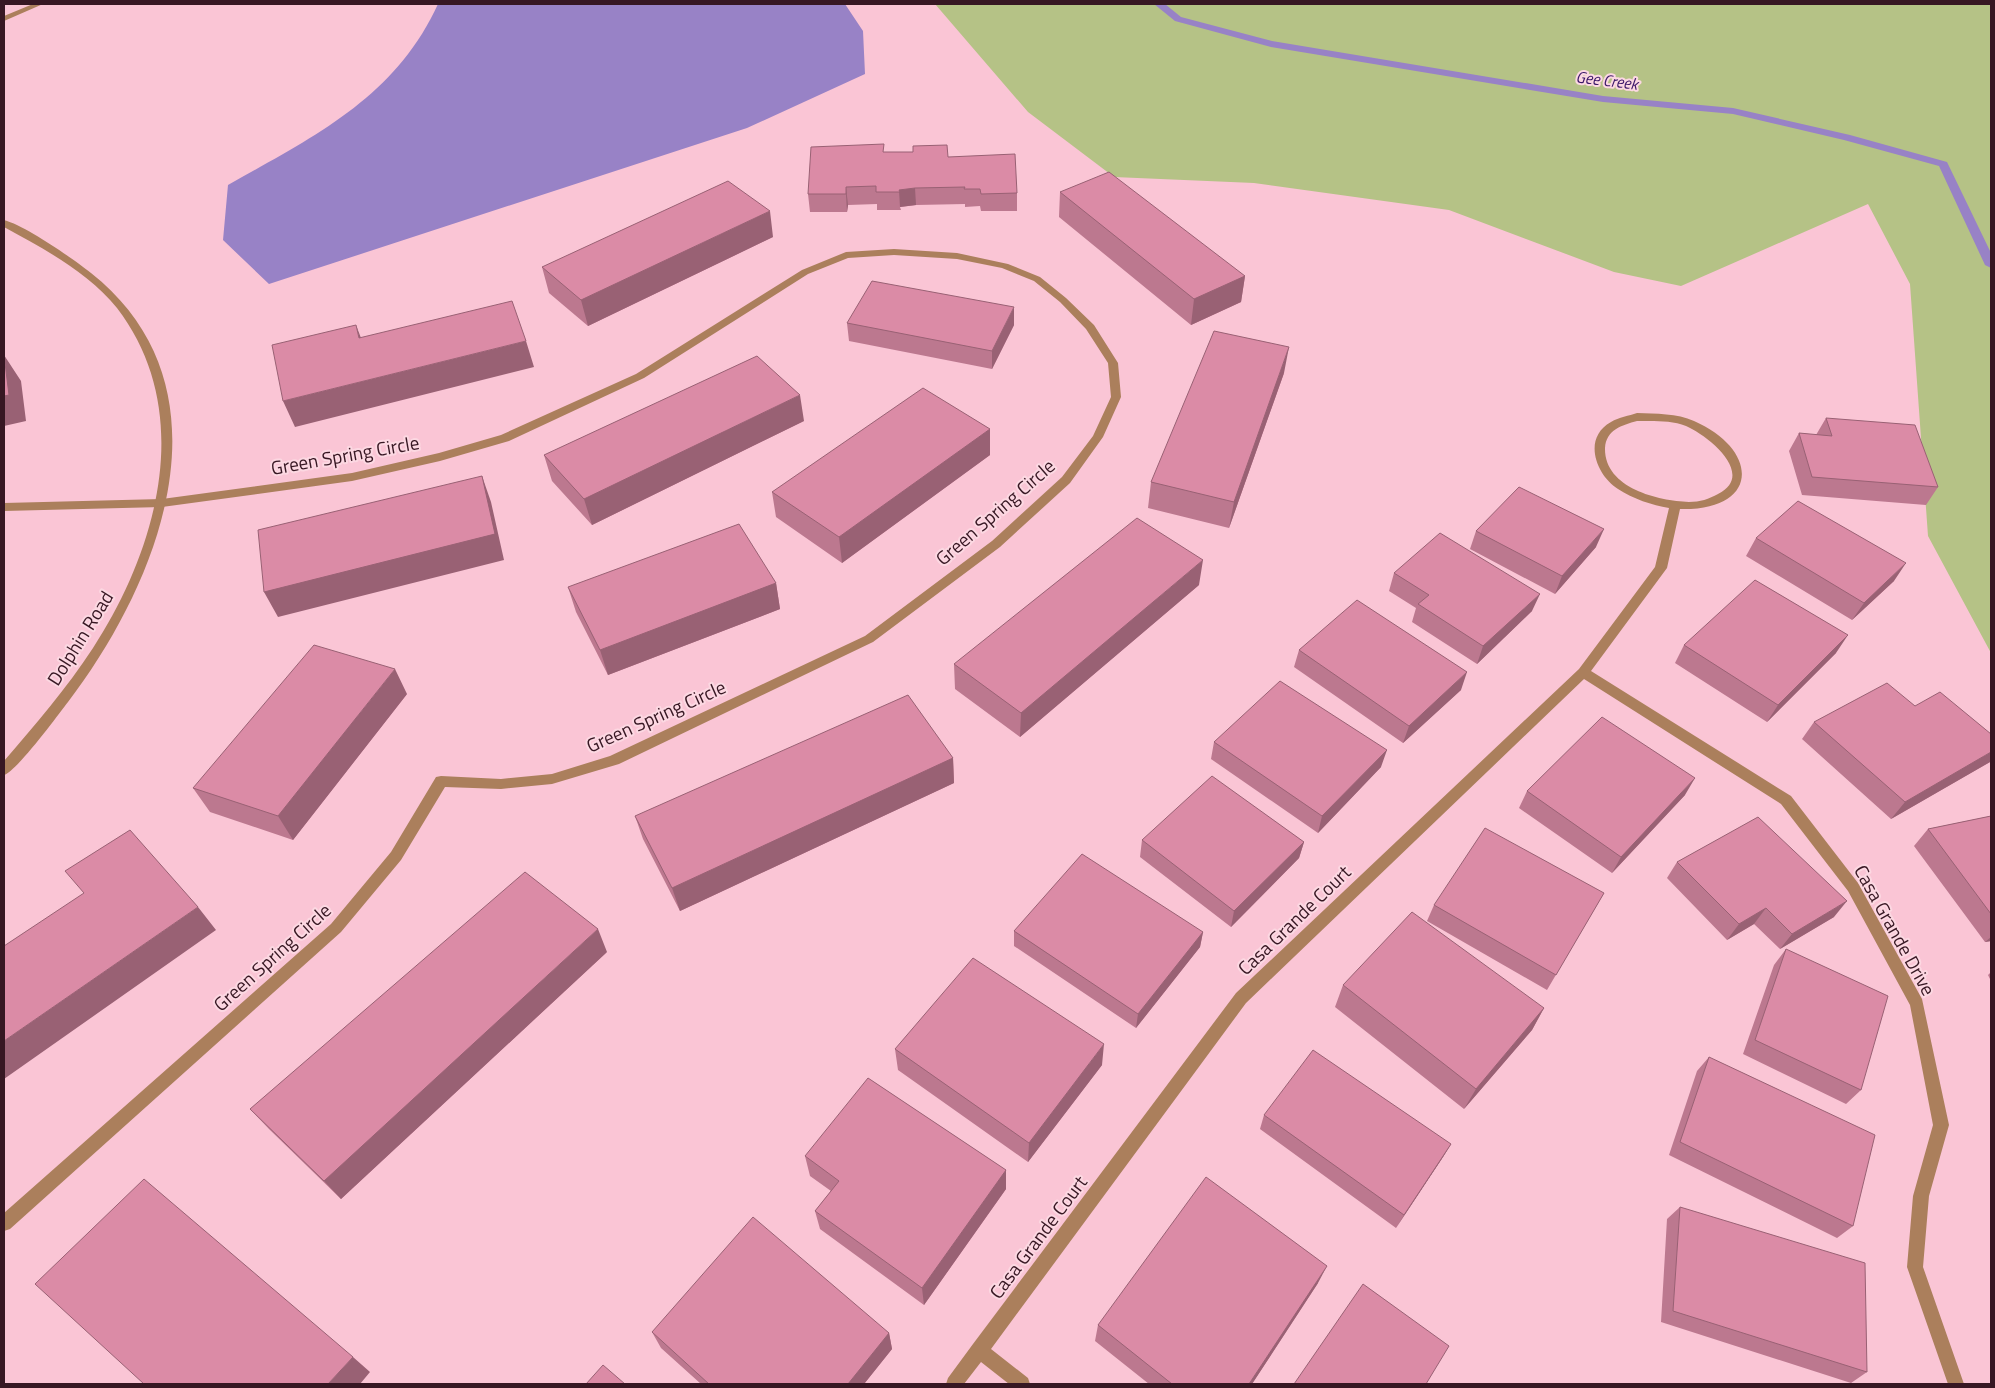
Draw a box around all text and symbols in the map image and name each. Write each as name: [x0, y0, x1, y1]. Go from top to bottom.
water label: Gee Creek: [1575, 64, 1641, 96]
street label: Green Spring Circle: [269, 427, 421, 482]
street label: Green Spring Circle: [929, 451, 1061, 572]
street label: Dolphin Road: [39, 585, 120, 691]
street label: Green Spring Circle: [581, 672, 730, 759]
street label: Casa Grande Court: [1230, 858, 1357, 981]
street label: Casa Grande Drive: [1847, 859, 1943, 1001]
street label: Green Spring Circle: [206, 896, 337, 1018]
street label: Casa Grande Court: [982, 1169, 1094, 1304]

